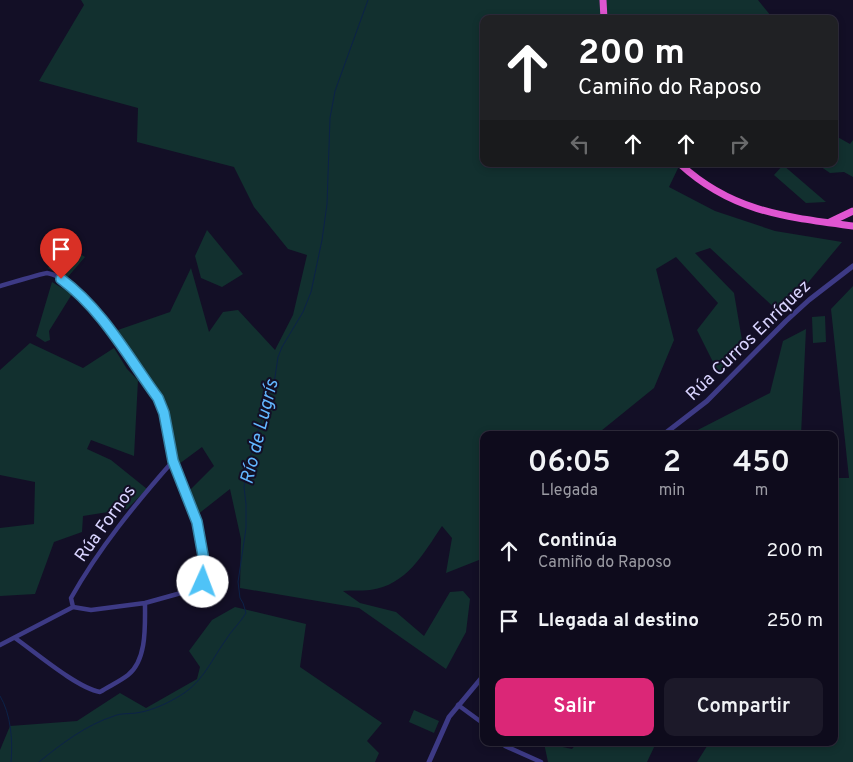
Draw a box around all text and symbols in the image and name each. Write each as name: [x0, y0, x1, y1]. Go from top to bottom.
text: 200 m: [578, 32, 685, 76]
icon: ahead: [495, 35, 560, 100]
text: Camiño do Raposo: [578, 75, 761, 102]
icon: left: [566, 130, 594, 158]
icon: ahead: [619, 130, 647, 158]
icon: ahead: [672, 130, 700, 158]
icon: right: [725, 130, 753, 158]
pin: [40, 228, 82, 279]
icon: arrive: [47, 235, 75, 263]
street label: Rúa Curros Enríquez: [682, 275, 816, 407]
water label: Río de Lugrís: [235, 377, 285, 487]
text: 06:05: [528, 445, 611, 482]
text: 2: [663, 445, 681, 482]
text: 450: [733, 445, 790, 482]
street label: Rúa Fornos: [70, 481, 142, 567]
text: Llegada: [541, 481, 598, 501]
text: min: [659, 481, 685, 501]
text: m: [755, 481, 768, 501]
text: Continúa: [538, 529, 617, 553]
icon: ahead: [495, 537, 523, 565]
text: 200 m: [767, 539, 823, 563]
text: Camiño do Raposo: [538, 553, 671, 573]
position arrow: [176, 555, 228, 607]
icon: arrive: [495, 607, 523, 635]
text: Llegada al destino: [538, 609, 699, 633]
text: 250 m: [767, 609, 823, 633]
button: Salir: [495, 678, 654, 736]
button: Compartir: [664, 678, 823, 736]

